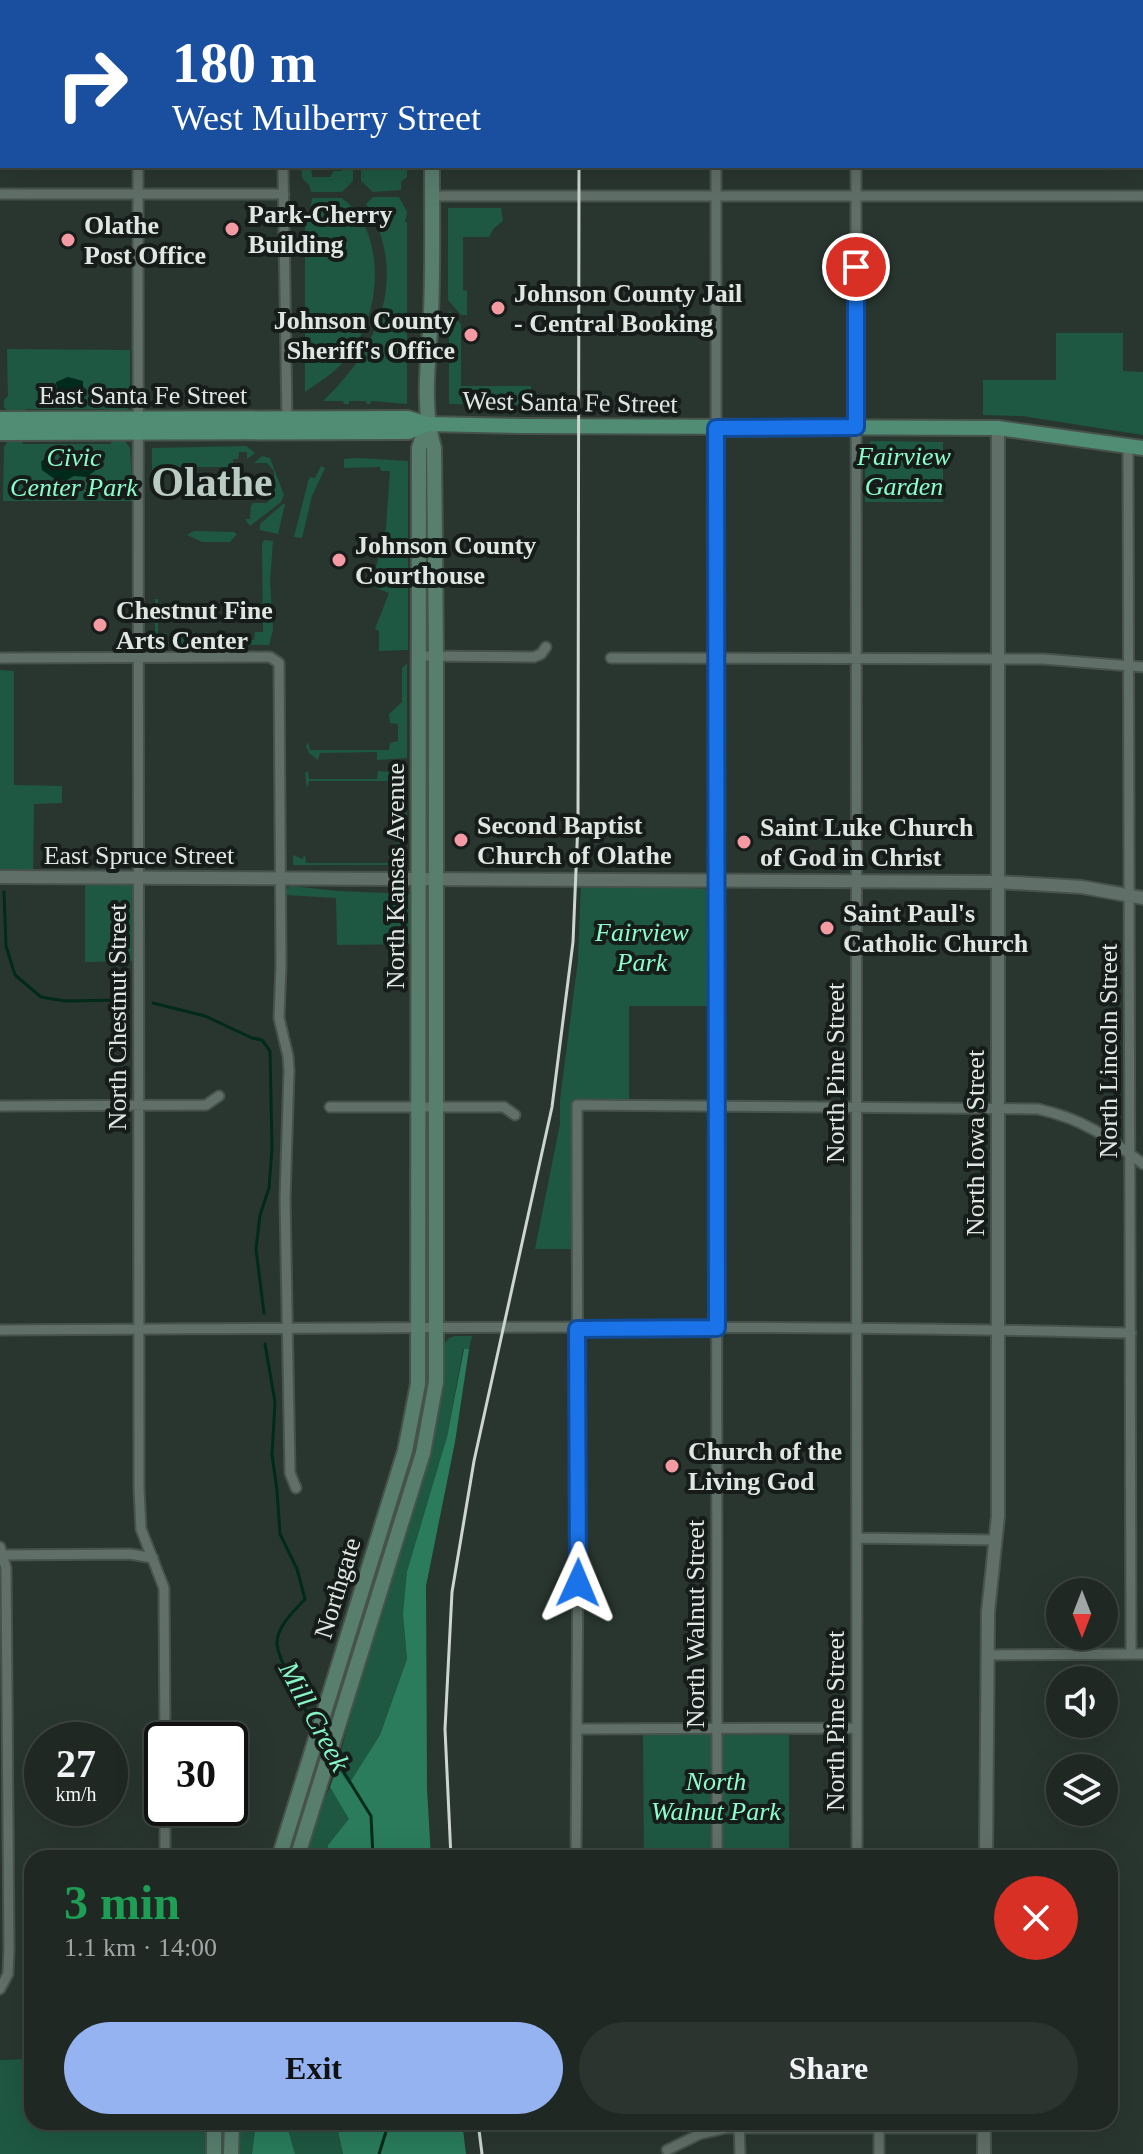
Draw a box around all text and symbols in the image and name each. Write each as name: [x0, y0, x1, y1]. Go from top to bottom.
icon: right: [40, 32, 144, 136]
text: 180 m: [172, 32, 317, 94]
text: West Mulberry Street: [172, 98, 481, 138]
place label: Park-Cherry Building: [248, 200, 392, 259]
place label: Olathe Post Office: [84, 211, 206, 270]
marker: Park-Cherry Building: [223, 220, 241, 238]
marker: Olathe Post Office: [59, 231, 77, 249]
pin: [822, 233, 890, 301]
icon: arrive: [834, 245, 878, 289]
place label: Johnson County Jail - Central Booking: [514, 279, 742, 338]
marker: Johnson County Jail - Central Booking: [489, 299, 507, 317]
place label: Johnson County Sheriff's Office: [274, 306, 455, 365]
marker: Johnson County Sheriff's Office: [462, 326, 480, 344]
street label: East Santa Fe Street: [39, 381, 248, 410]
street label: West Santa Fe Street: [462, 386, 679, 419]
park label: Fairview Garden: [856, 442, 952, 501]
park label: Civic Center Park: [10, 443, 138, 502]
district label: Olathe: [151, 459, 273, 505]
place label: Johnson County Courthouse: [355, 531, 536, 590]
marker: Johnson County Courthouse: [330, 551, 348, 569]
place label: Chestnut Fine Arts Center: [116, 596, 273, 655]
marker: Chestnut Fine Arts Center: [91, 616, 109, 634]
street label: North Kansas Avenue: [381, 763, 410, 989]
place label: Second Baptist Church of Olathe: [477, 811, 672, 870]
place label: Saint Luke Church of God in Christ: [760, 813, 974, 872]
marker: Second Baptist Church of Olathe: [452, 831, 470, 849]
marker: Saint Luke Church of God in Christ: [735, 833, 753, 851]
street label: East Spruce Street: [44, 841, 235, 870]
place label: Saint Paul's Catholic Church: [843, 899, 1029, 958]
street label: North Chestnut Street: [103, 903, 132, 1130]
park label: Fairview Park: [594, 918, 690, 977]
marker: Saint Paul's Catholic Church: [818, 919, 836, 937]
street label: North Lincoln Street: [1094, 943, 1123, 1159]
street label: North Pine Street: [821, 982, 850, 1163]
street label: North Iowa Street: [961, 1049, 990, 1236]
place label: Church of the Living God: [688, 1437, 842, 1496]
marker: Church of the Living God: [663, 1457, 681, 1475]
street label: North Walnut Street: [681, 1519, 710, 1728]
street label: Northgate: [308, 1534, 367, 1642]
position arrow: [536, 1541, 620, 1625]
north arrow: [1046, 1578, 1118, 1650]
map controls: [1046, 1578, 1118, 1826]
street label: North Pine Street: [821, 1630, 850, 1811]
water label: Mill Creek: [272, 1655, 357, 1777]
button: sound: [1046, 1666, 1118, 1738]
speed limit sign: 30: [144, 1722, 248, 1826]
text: 27: [56, 1741, 96, 1786]
button: layers: [1046, 1754, 1118, 1826]
park label: North Walnut Park: [651, 1767, 781, 1826]
text: km/h: [55, 1783, 97, 1805]
text: 3 min: [64, 1876, 180, 1929]
button: close: [994, 1876, 1078, 1960]
text: 1.1 km · 14:00: [64, 1933, 217, 1962]
button: Exit: [64, 2022, 563, 2114]
button: Share: [579, 2022, 1078, 2114]

